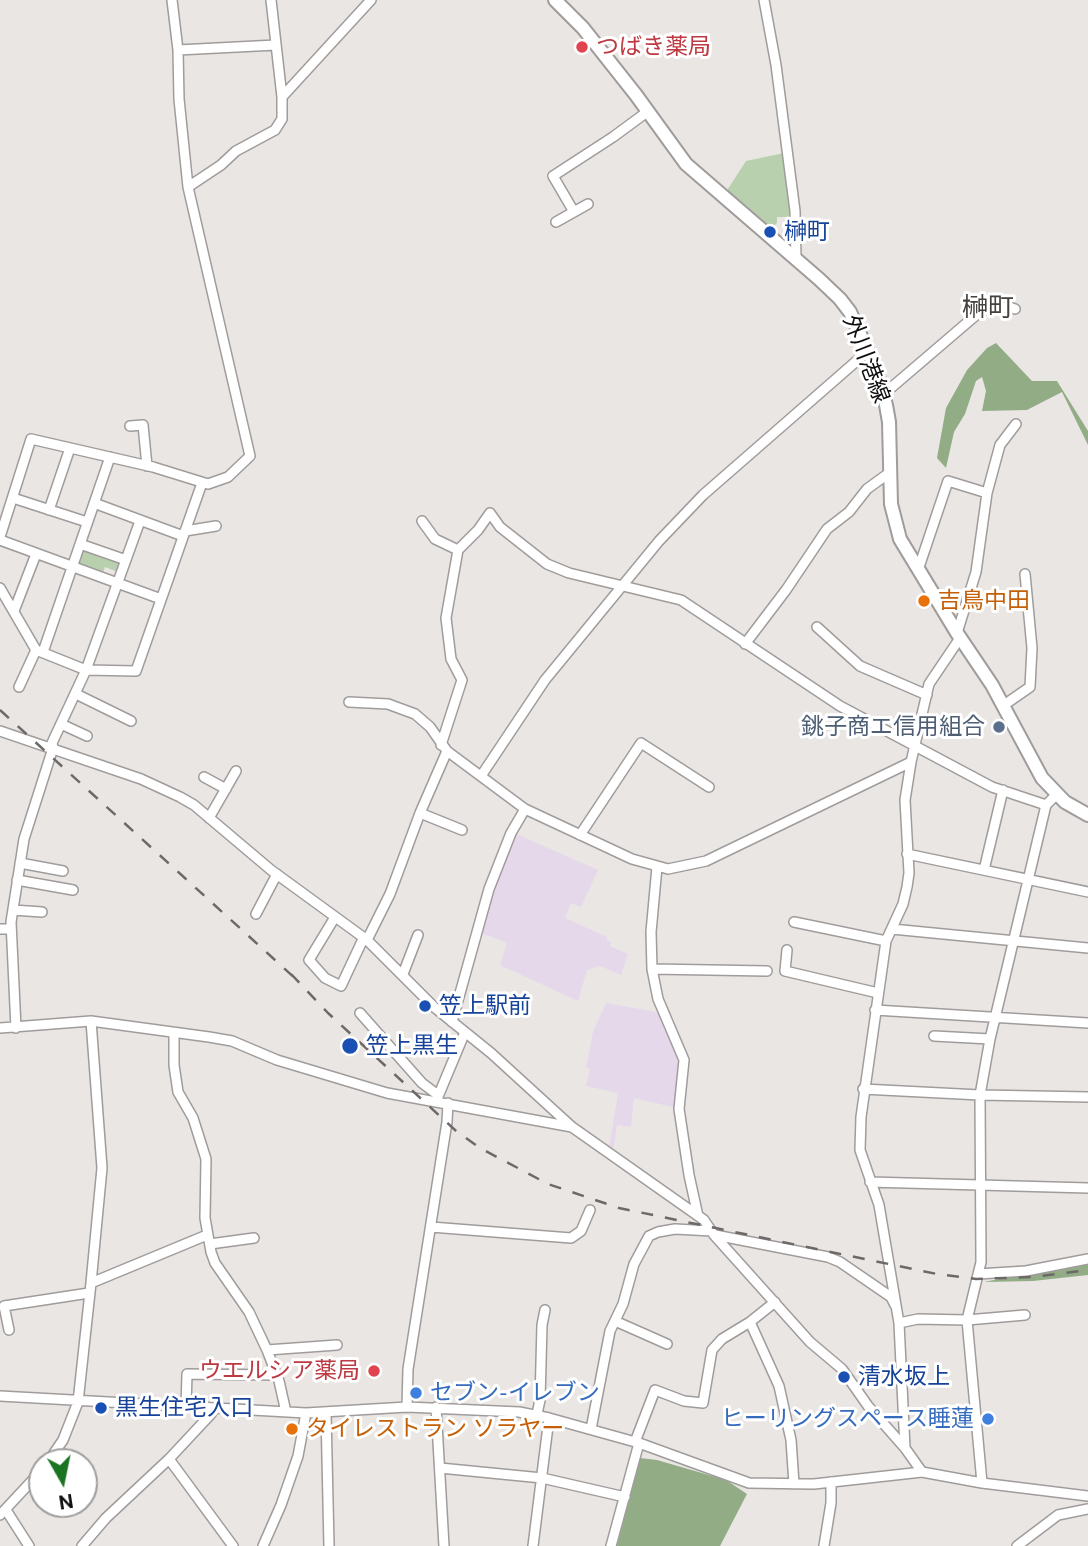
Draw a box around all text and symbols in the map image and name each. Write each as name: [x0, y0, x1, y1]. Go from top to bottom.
place label: つばき薬局: [596, 33, 711, 61]
marker: つばき薬局: [574, 39, 590, 55]
place label: 榊町: [784, 218, 830, 246]
marker: 榊町: [762, 224, 778, 240]
district label: 榊町: [962, 292, 1014, 324]
street label: 外川港線: [837, 311, 895, 407]
place label: 吉鳥中田: [938, 587, 1030, 615]
marker: 吉鳥中田: [916, 593, 932, 609]
place label: 銚子商エ信用組合: [801, 713, 985, 741]
marker: 銚子商エ信用組合: [991, 719, 1007, 735]
place label: 笠上駅前: [439, 992, 531, 1020]
marker: 笠上駅前: [417, 998, 433, 1014]
place label: 笠上黒生: [366, 1032, 458, 1060]
marker: 笠上黒生: [340, 1036, 360, 1056]
place label: ウエルシア薬局: [199, 1357, 360, 1385]
marker: ウエルシア薬局: [366, 1363, 382, 1379]
place label: 清水坂上: [858, 1363, 950, 1391]
marker: 清水坂上: [836, 1369, 852, 1385]
place label: セブン-イレブン: [430, 1379, 600, 1407]
marker: セブン-イレブン: [408, 1385, 424, 1401]
place label: 黒生住宅入口: [115, 1394, 253, 1422]
marker: 黒生住宅入口: [93, 1400, 109, 1416]
place label: ヒーリングスペース睡蓮: [721, 1405, 974, 1433]
marker: ヒーリングスペース睡蓮: [980, 1411, 996, 1427]
place label: タイレストラン ソラヤー: [306, 1415, 565, 1443]
marker: タイレストラン ソラヤー: [284, 1421, 300, 1437]
north arrow: [28, 1448, 98, 1518]
text: N: [57, 1490, 75, 1514]

